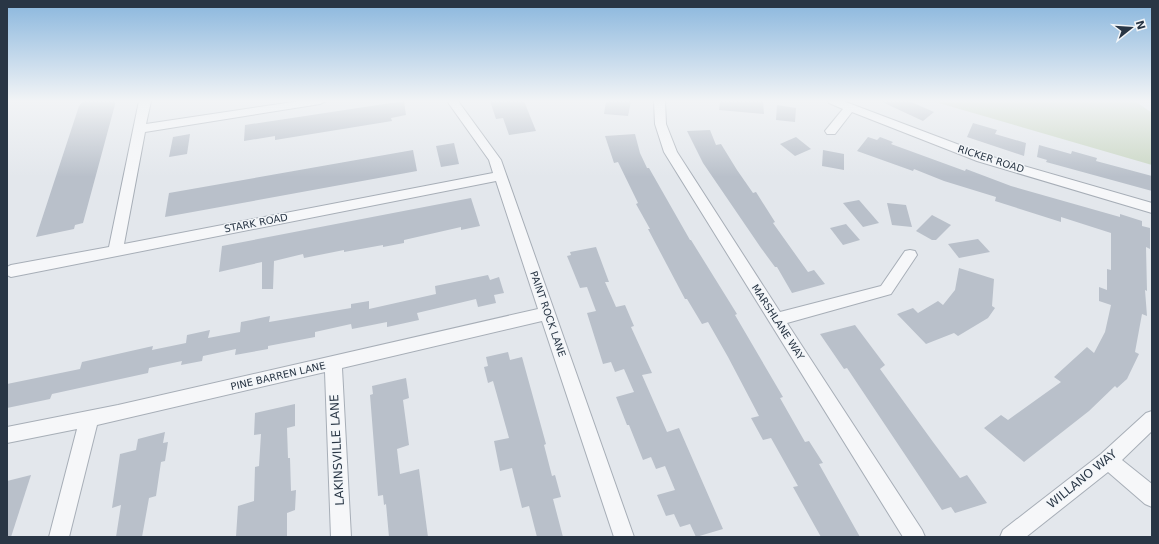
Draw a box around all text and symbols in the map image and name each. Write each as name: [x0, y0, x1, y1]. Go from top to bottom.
north arrow: [1111, 8, 1151, 48]
text: N: [1133, 19, 1148, 32]
street label: RICKER ROAD: [956, 143, 1026, 175]
street label: STARK ROAD: [223, 211, 289, 235]
street label: PAINT ROCK LANE: [528, 270, 568, 358]
street label: MARSHLANE WAY: [750, 282, 807, 362]
street label: PINE BARREN LANE: [230, 360, 326, 392]
street label: LAKINSVILLE LANE: [327, 394, 347, 506]
street label: WILLANO WAY: [1044, 446, 1120, 511]

